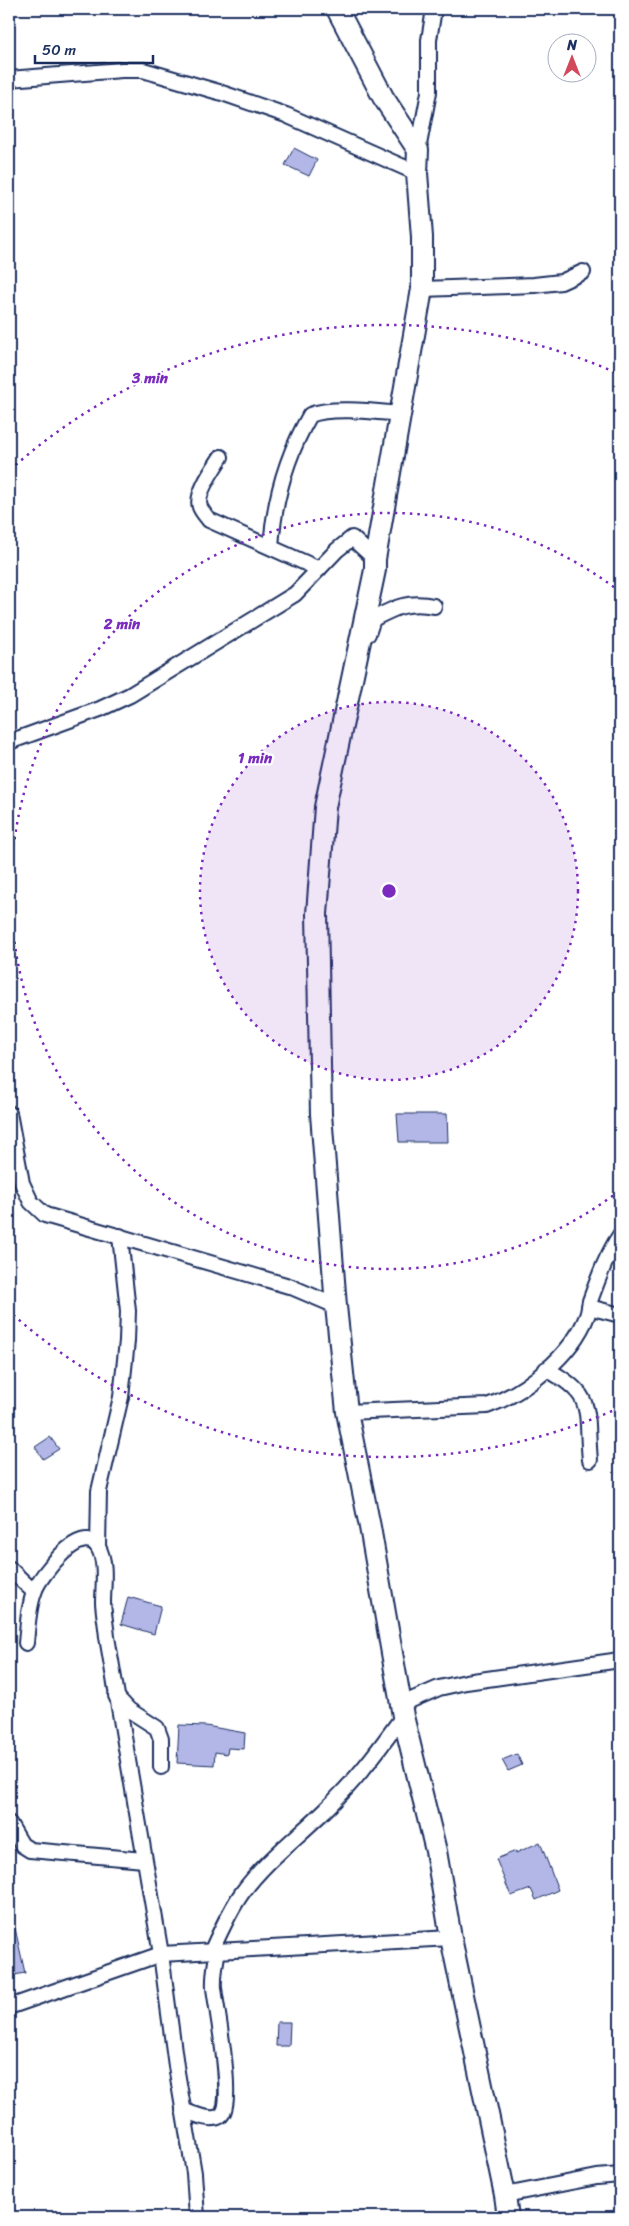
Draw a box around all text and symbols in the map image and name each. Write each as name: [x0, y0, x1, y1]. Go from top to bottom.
scale bar: [35, 32, 152, 64]
north arrow: [546, 32, 596, 82]
text: N: [566, 33, 577, 58]
text: 50 m: [42, 37, 77, 63]
text: 3 min: [131, 365, 169, 391]
text: 2 min: [103, 611, 141, 637]
text: 1 min: [238, 745, 273, 771]
centre of rings: [380, 882, 398, 900]

